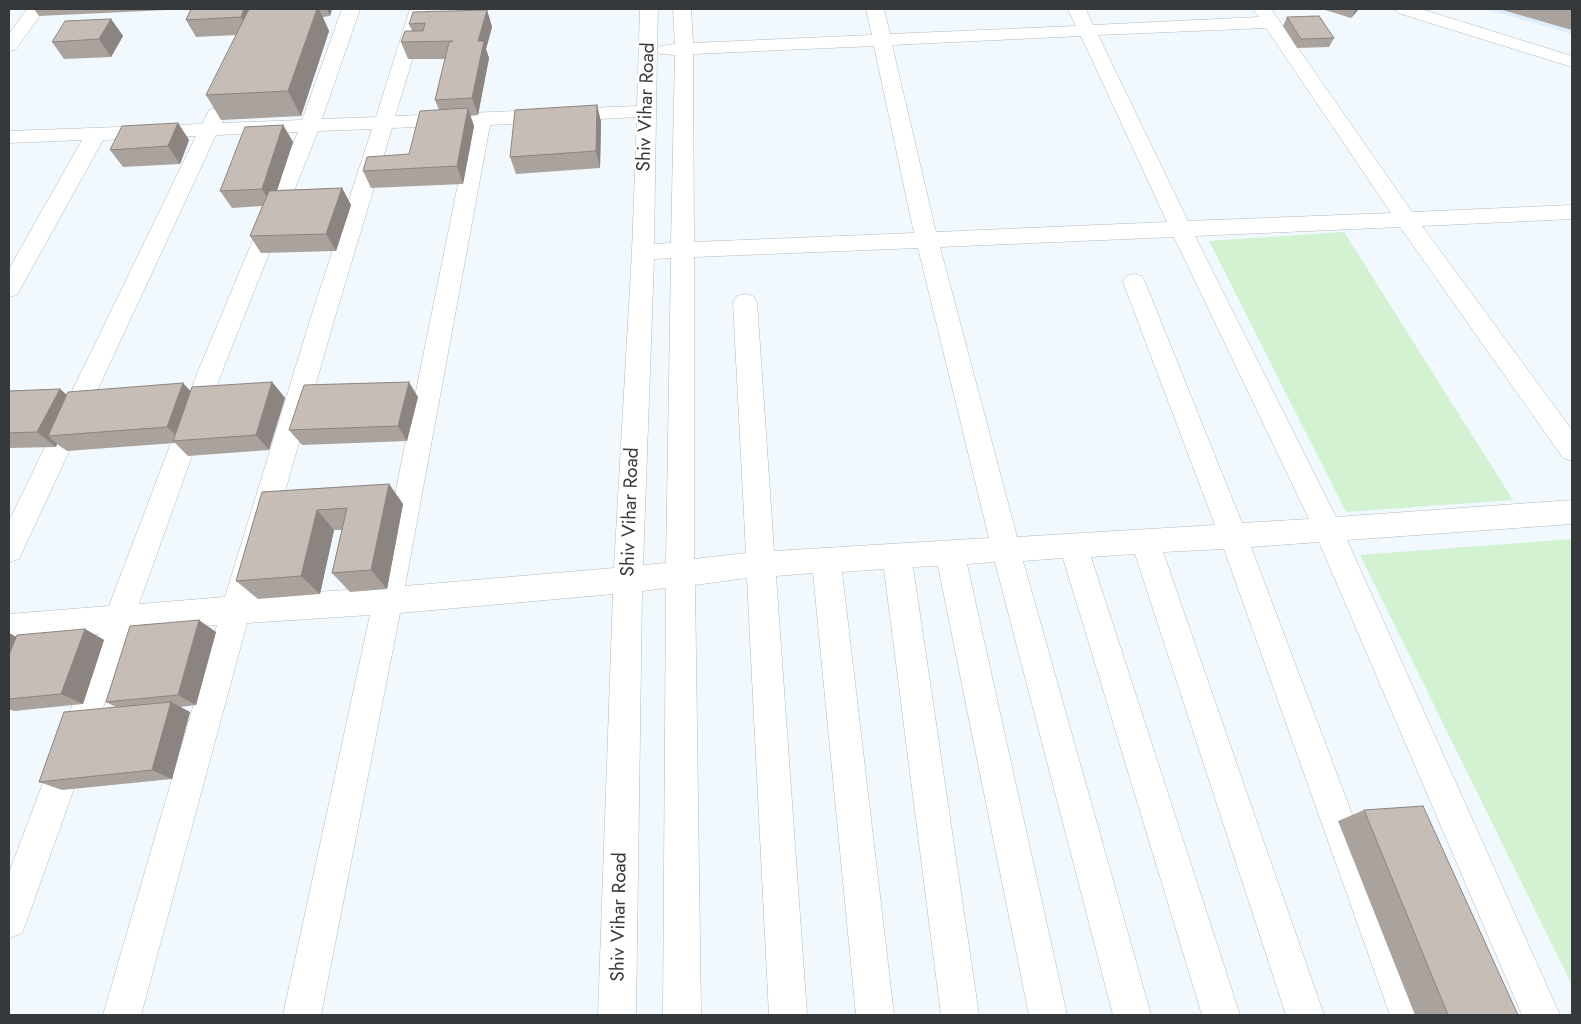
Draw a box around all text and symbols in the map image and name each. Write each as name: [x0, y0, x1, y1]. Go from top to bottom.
street label: Shiv Vihar Road: [633, 42, 661, 172]
street label: Shiv Vihar Road: [617, 447, 645, 577]
street label: Shiv Vihar Road: [607, 852, 633, 982]

